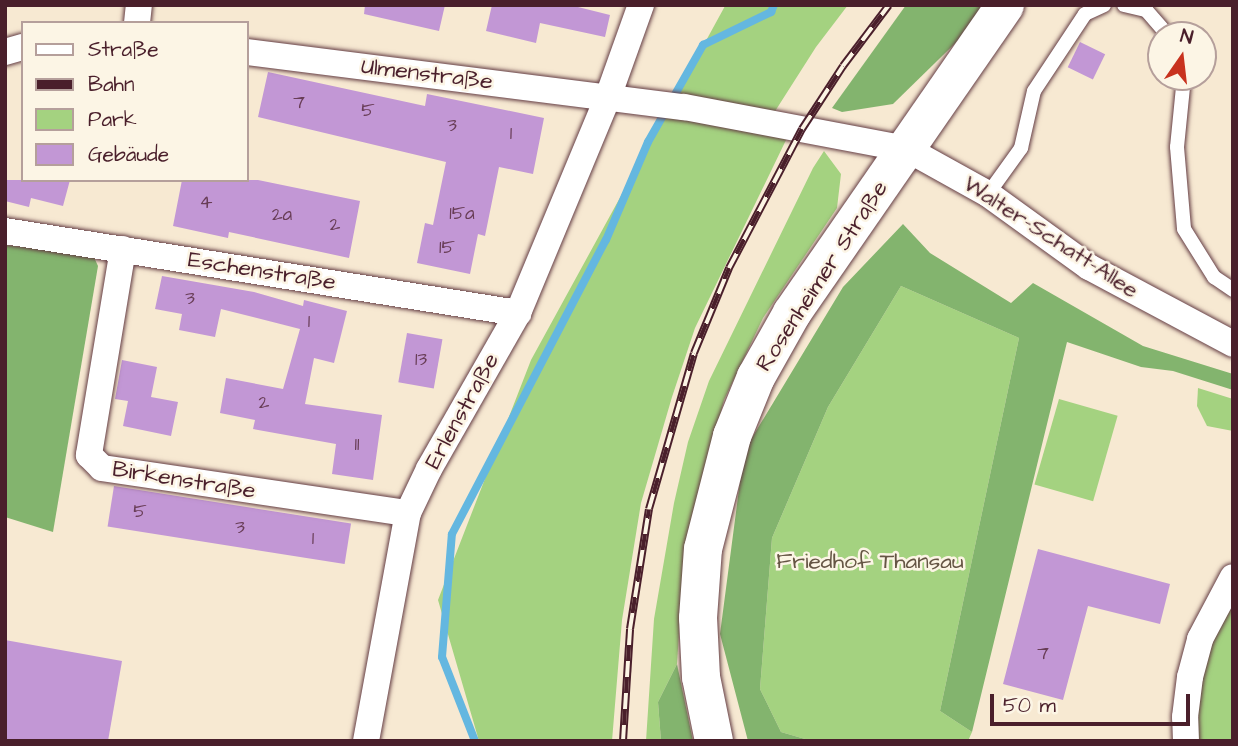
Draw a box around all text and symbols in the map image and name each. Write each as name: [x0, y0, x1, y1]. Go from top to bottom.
legend: [21, 21, 248, 182]
north arrow: [1147, 21, 1217, 91]
text: N: [1178, 23, 1196, 52]
text: Straße: [88, 35, 159, 64]
street label: Ulmenstraße: [360, 52, 494, 96]
text: Bahn: [88, 70, 135, 99]
house number: 7: [293, 92, 305, 114]
house number: 5: [361, 100, 375, 122]
text: Park: [88, 105, 137, 134]
house number: 3: [447, 115, 457, 137]
house number: 1: [510, 123, 512, 145]
text: Gebäude: [88, 140, 169, 169]
street label: Walter-Schatt-Allee: [958, 170, 1144, 304]
street label: Rosenheimer Straße: [750, 176, 894, 376]
house number: 4: [200, 192, 212, 214]
house number: 15a: [449, 203, 475, 225]
house number: 2a: [272, 204, 292, 226]
house number: 2: [330, 214, 340, 236]
house number: 15: [439, 237, 455, 259]
street label: Eschenstraße: [186, 246, 338, 296]
house number: 3: [185, 288, 195, 310]
house number: 1: [308, 311, 310, 333]
street label: Erlenstraße: [419, 348, 505, 474]
house number: 13: [415, 349, 427, 371]
house number: 2: [259, 392, 269, 414]
house number: 11: [355, 434, 359, 456]
street label: Birkenstraße: [110, 455, 258, 505]
house number: 5: [133, 501, 147, 523]
house number: 3: [235, 517, 245, 539]
house number: 1: [312, 528, 314, 550]
park label: Friedhof Thansau: [776, 547, 964, 575]
house number: 7: [1037, 643, 1049, 665]
scale bar: [993, 680, 1192, 724]
text: 50 m: [1003, 691, 1056, 720]

